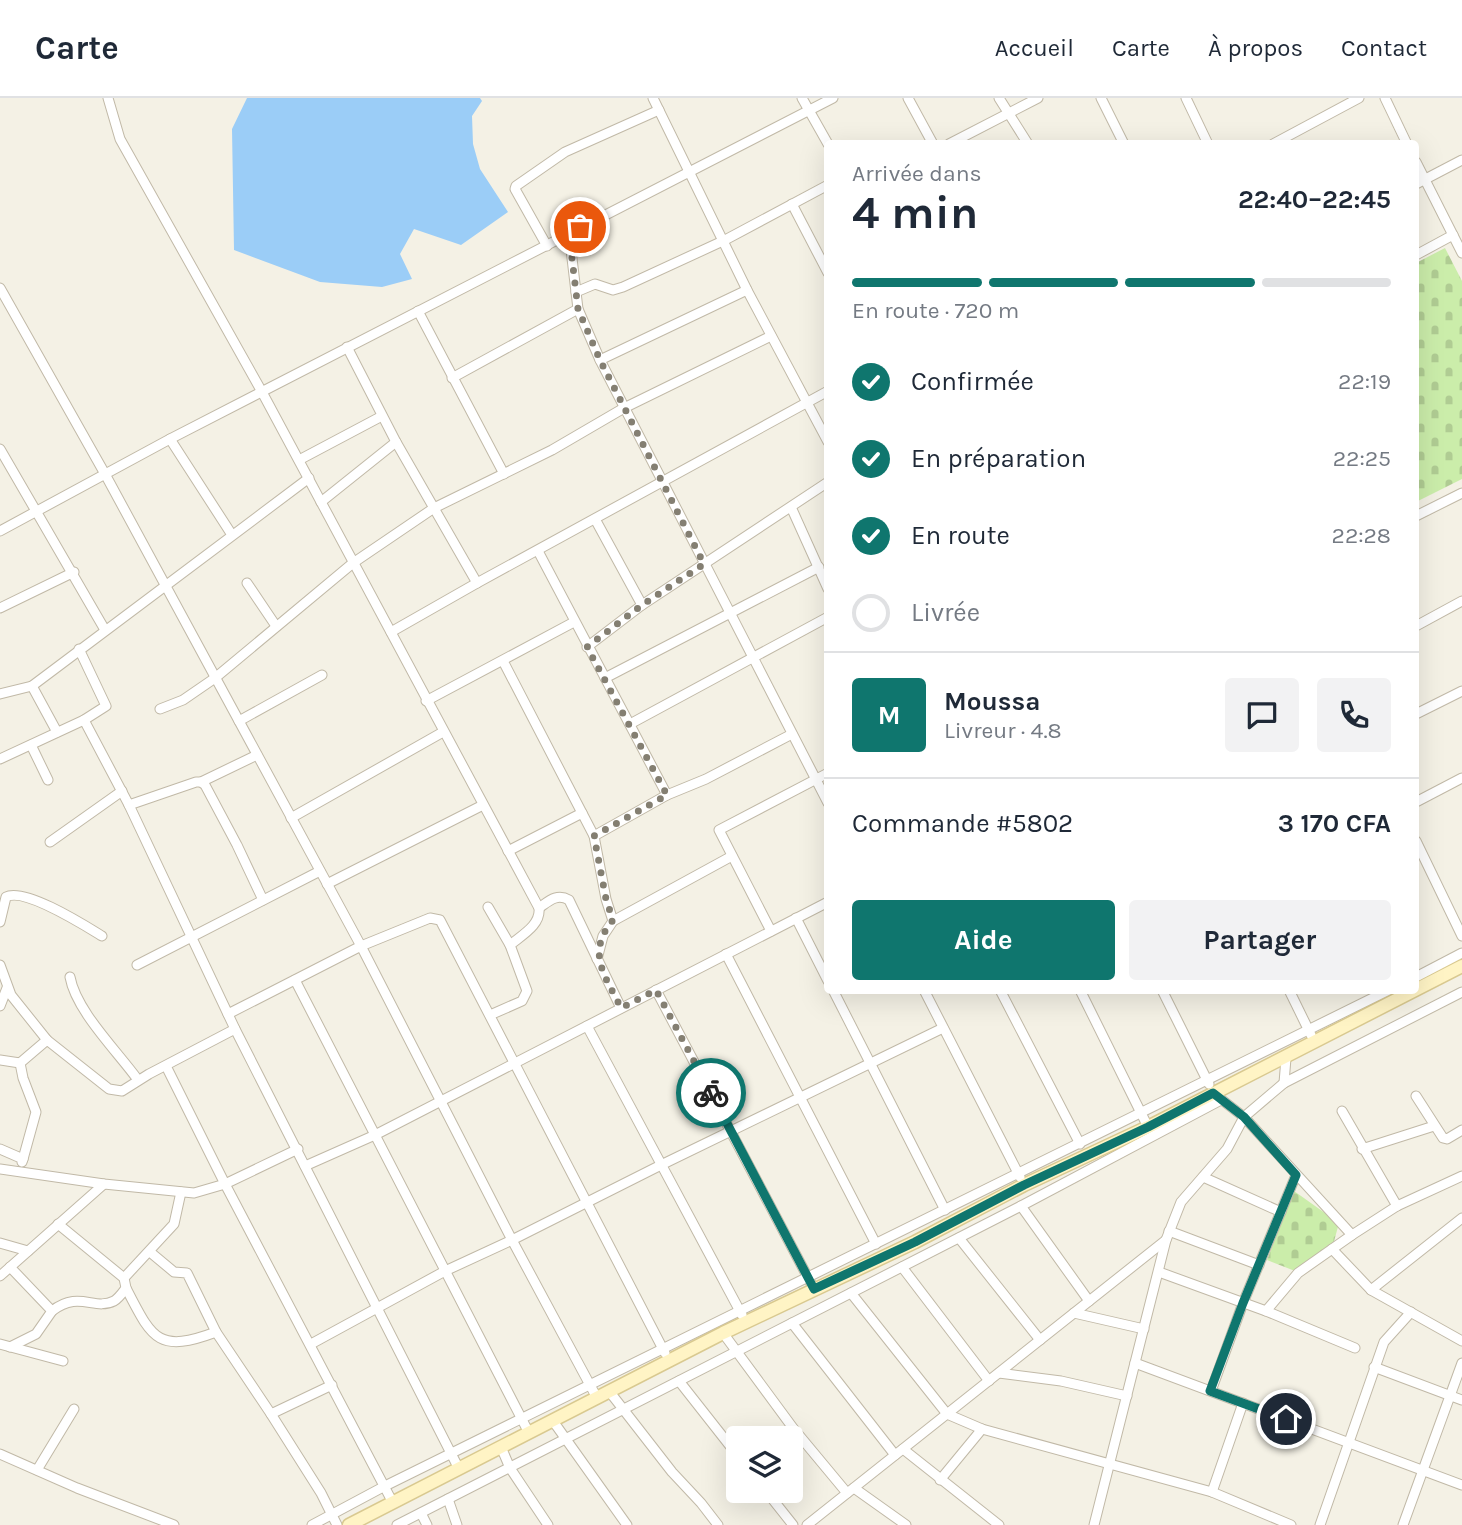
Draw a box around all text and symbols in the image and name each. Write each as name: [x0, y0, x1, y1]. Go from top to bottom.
text: Carte: [35, 29, 119, 67]
text: Accueil: [995, 34, 1074, 62]
text: Carte: [1112, 34, 1170, 62]
text: À propos: [1208, 34, 1303, 62]
text: Contact: [1341, 34, 1427, 62]
text: Arrivée dans: [852, 160, 982, 187]
text: 22:40–22:45: [1238, 184, 1391, 215]
text: 4 min: [852, 186, 978, 240]
pin: [550, 197, 610, 257]
icon: bag: [561, 208, 599, 246]
text: En route · 720 m: [852, 297, 1019, 324]
icon: check: [852, 363, 890, 401]
text: Confirmée: [911, 366, 1034, 397]
text: 22:19: [1338, 368, 1391, 395]
icon: check: [852, 440, 890, 478]
text: En préparation: [911, 443, 1086, 474]
text: 22:25: [1333, 445, 1391, 472]
icon: check: [852, 517, 890, 555]
text: En route: [911, 520, 1010, 551]
text: 22:28: [1332, 522, 1391, 549]
text: Livrée: [911, 597, 980, 628]
button: chat: [1225, 678, 1299, 752]
button: phone: [1317, 678, 1391, 752]
text: Moussa: [944, 686, 1040, 717]
text: M: [878, 700, 900, 731]
text: Livreur · 4.8: [944, 717, 1062, 744]
text: Commande #5802: [852, 808, 1073, 839]
text: 3 170 CFA: [1278, 808, 1391, 839]
button: Aide: [852, 900, 1115, 980]
button: Partager: [1129, 900, 1391, 980]
courier: [676, 1058, 746, 1128]
icon: bike: [692, 1074, 730, 1112]
pin: [1256, 1389, 1316, 1449]
icon: home: [1267, 1400, 1305, 1438]
map controls: [726, 1426, 803, 1503]
button: layers: [726, 1426, 803, 1503]

